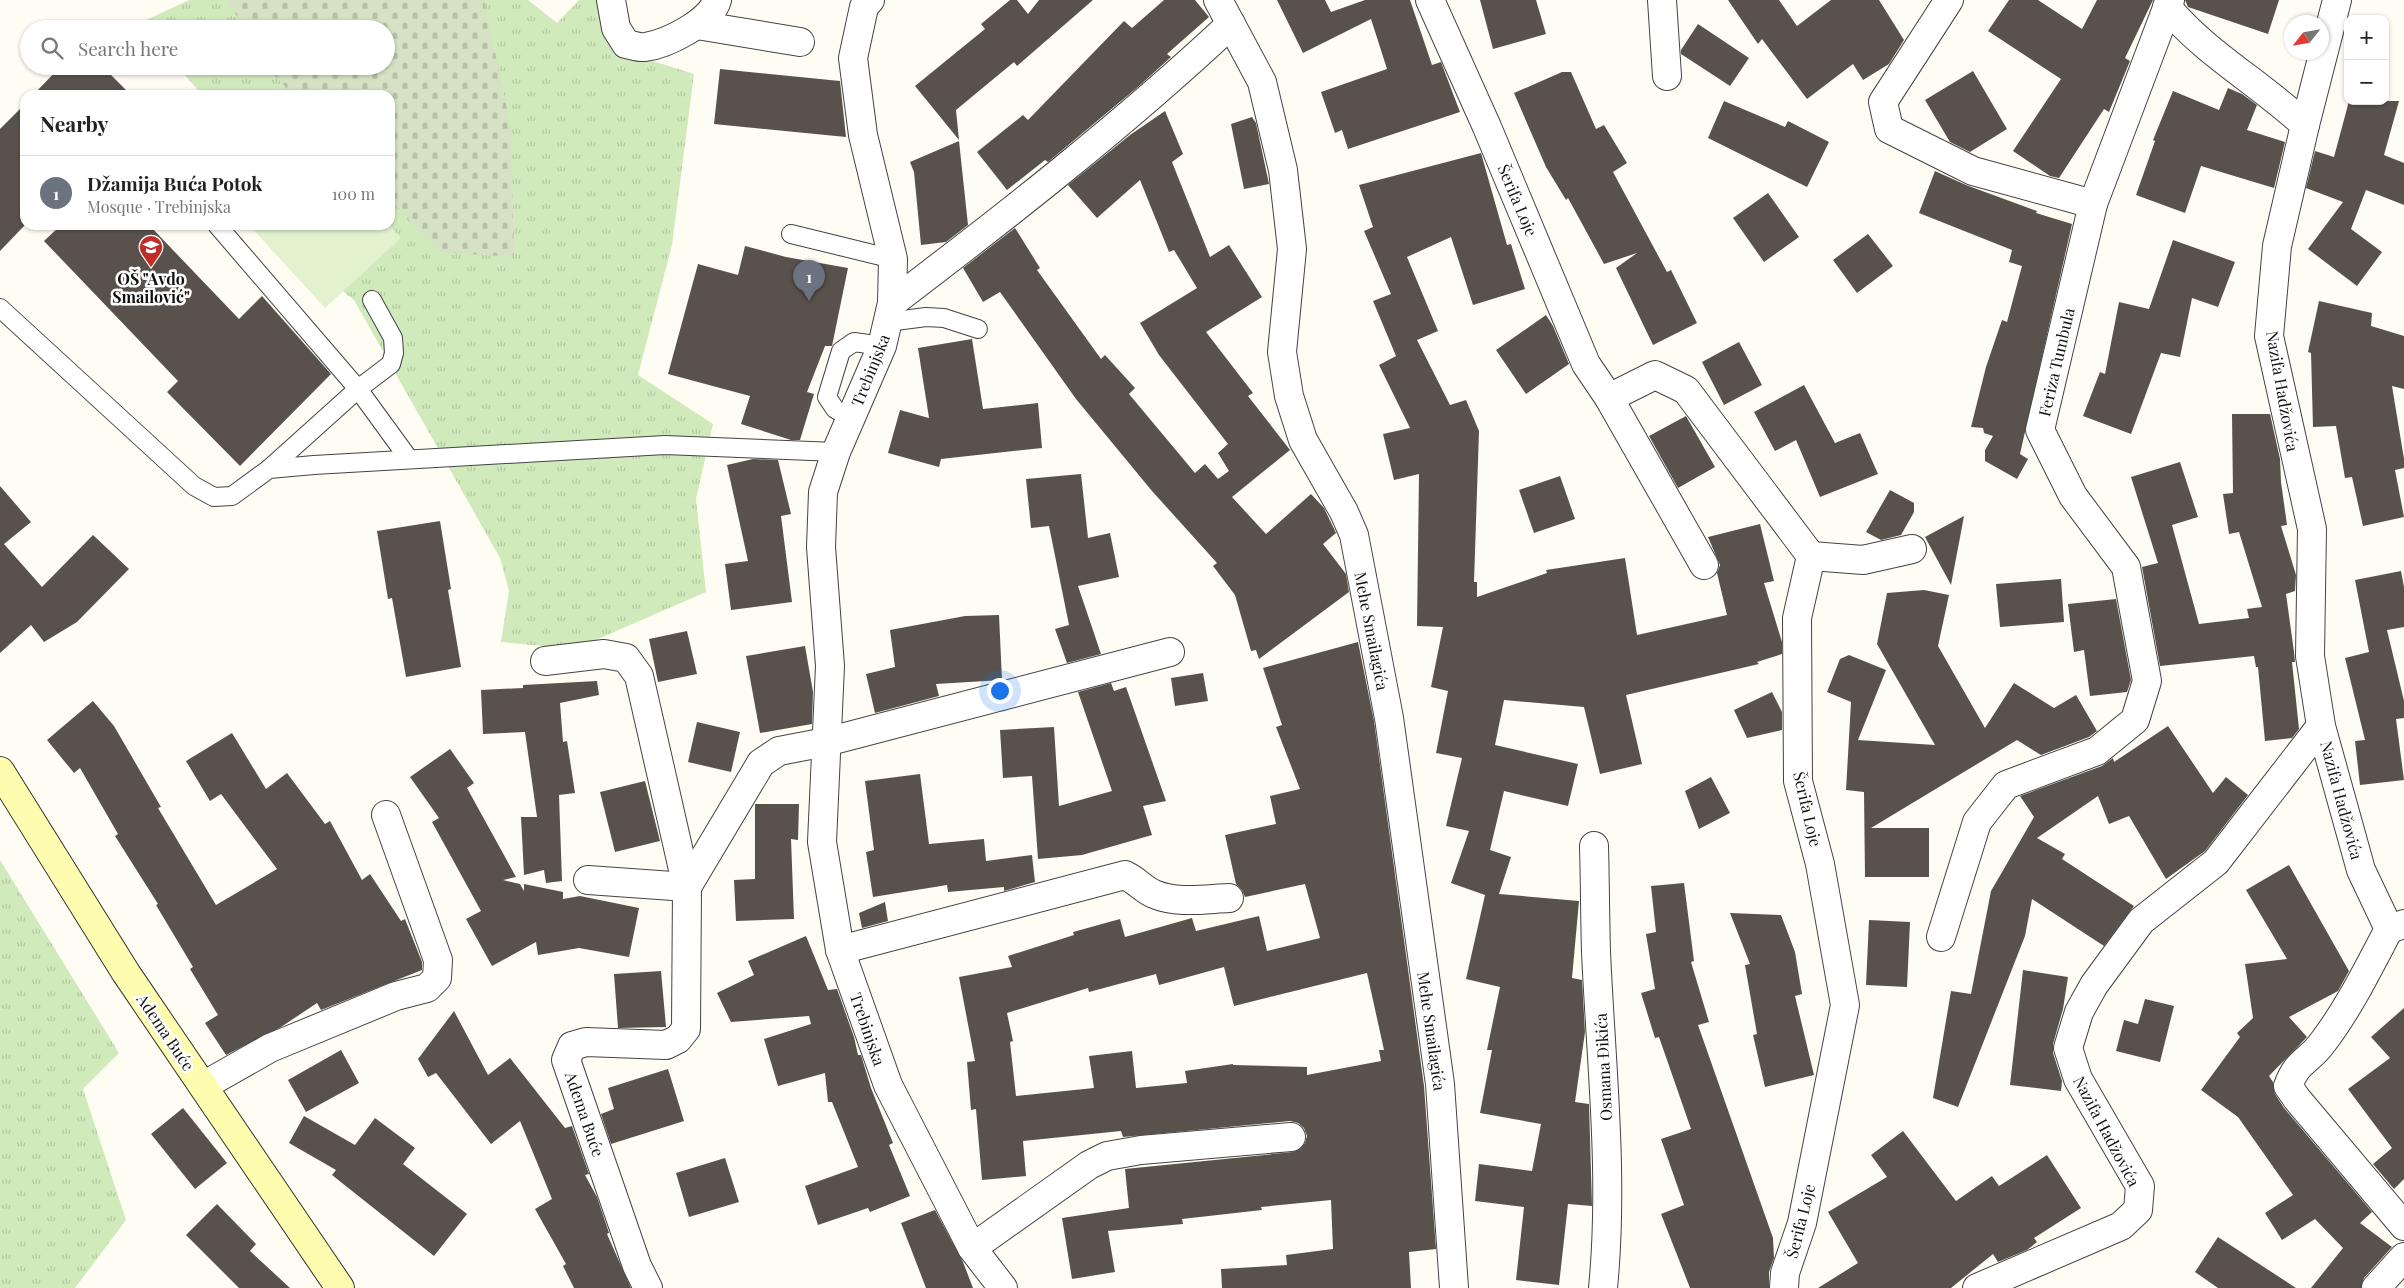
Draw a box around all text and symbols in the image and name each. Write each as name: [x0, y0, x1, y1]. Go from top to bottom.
north arrow: [2284, 15, 2329, 60]
map controls: [2344, 15, 2389, 105]
button: +: [2344, 15, 2389, 60]
search box: [20, 20, 395, 75]
icon: search: [38, 34, 66, 62]
text: Search here: [78, 35, 178, 61]
button: −: [2344, 60, 2389, 105]
text: Nearby: [40, 109, 109, 137]
street label: Šerifa Loje: [1493, 161, 1543, 239]
text: Džamija Buća Potok: [87, 170, 262, 196]
text: 1: [53, 183, 59, 204]
text: 100 m: [332, 183, 375, 204]
text: Mosque · Trebinjska: [87, 196, 231, 217]
school or university icon: OŠ "Avdo Smailović": [138, 234, 164, 268]
pin: 1: [793, 260, 825, 301]
place label: OŠ "Avdo Smailović": [112, 268, 190, 307]
street label: Feriza Tumbula: [2033, 306, 2079, 418]
street label: Nazifa Hadžovića: [2262, 329, 2304, 453]
street label: Trebinjska: [846, 331, 894, 409]
street label: Mehe Smailagića: [1350, 570, 1394, 692]
your location: [987, 678, 1013, 704]
street label: Nazifa Hadžovića: [2316, 738, 2368, 862]
street label: Šerifa Loje: [1789, 770, 1827, 848]
street label: Mehe Smailagića: [1413, 970, 1451, 1092]
street label: Adema Buće: [132, 989, 199, 1075]
street label: Trebinjska: [846, 990, 890, 1068]
street label: Osmana Đikića: [1590, 1013, 1616, 1121]
street label: Adema Buće: [560, 1068, 609, 1159]
street label: Nazifa Hadžovića: [2069, 1072, 2145, 1190]
street label: Šerifa Loje: [1781, 1182, 1819, 1260]

